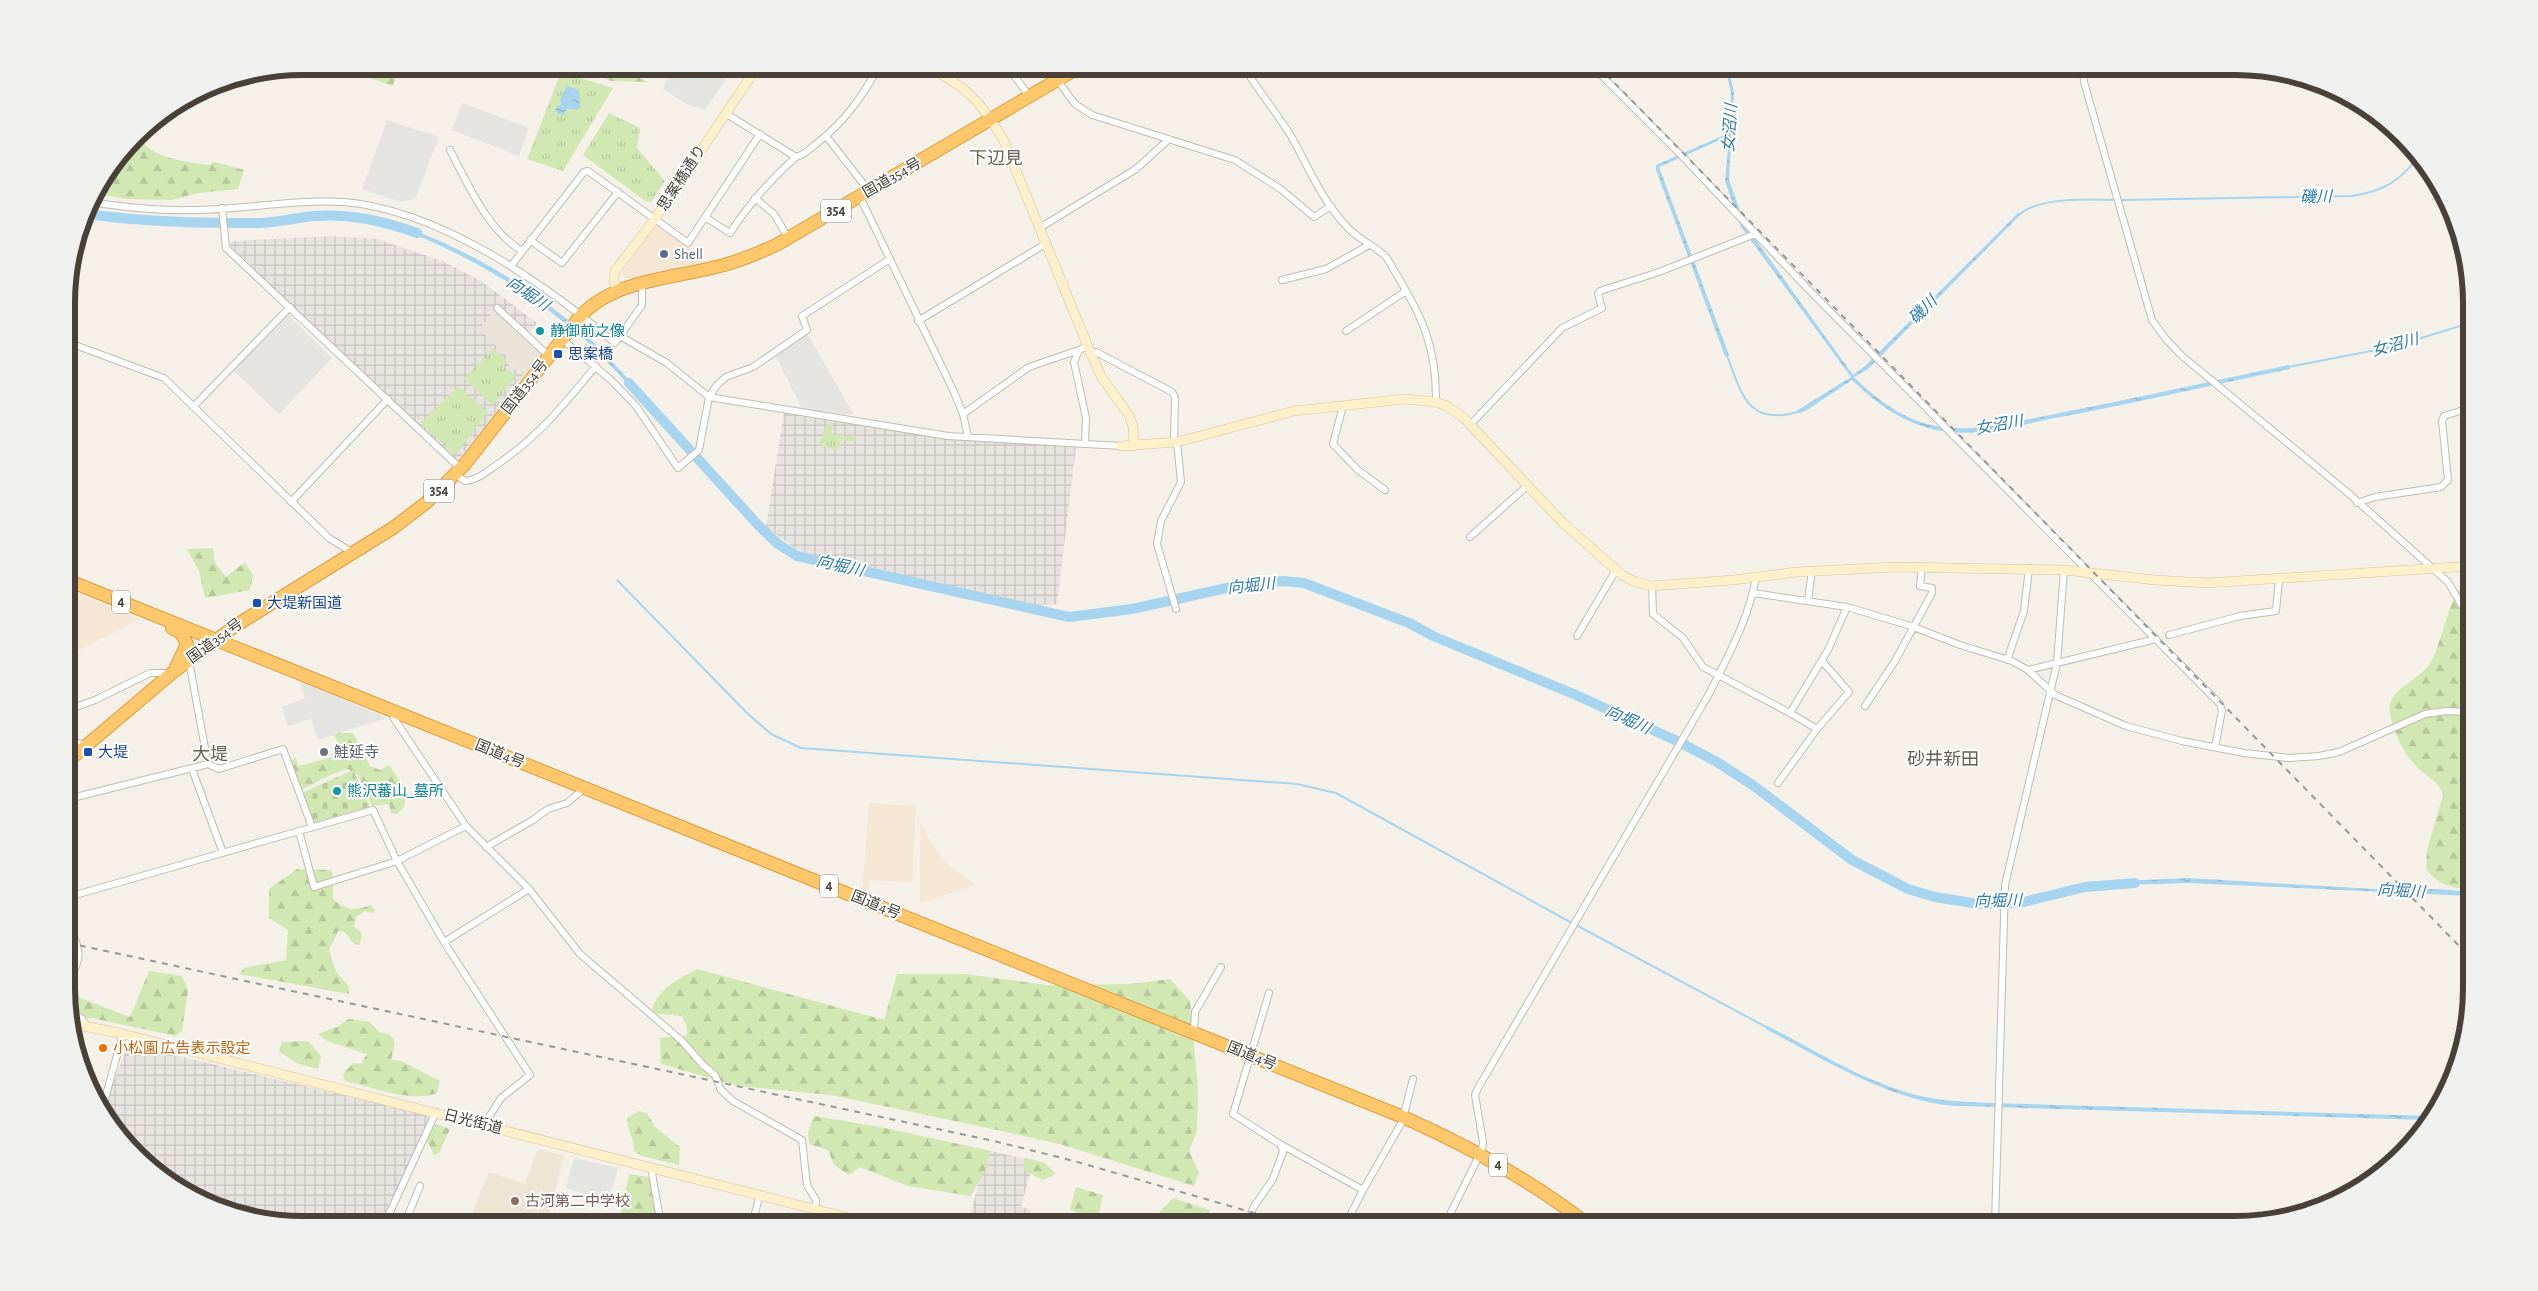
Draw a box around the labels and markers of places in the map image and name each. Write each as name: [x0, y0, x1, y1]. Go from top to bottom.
place label: Shell: [674, 247, 703, 262]
marker: Shell: [658, 248, 670, 260]
place label: 静御前之像: [550, 323, 625, 339]
marker: 静御前之像: [534, 325, 546, 337]
place label: 思案橋: [568, 346, 613, 362]
marker: 思案橋: [552, 348, 564, 360]
place label: 大堤新国道: [267, 595, 342, 611]
marker: 大堤新国道: [251, 597, 263, 609]
place label: 大堤: [98, 744, 128, 760]
place label: 鮭延寺: [334, 744, 379, 760]
marker: 大堤: [82, 746, 94, 758]
marker: 鮭延寺: [318, 746, 330, 758]
place label: 熊沢蕃山_墓所: [347, 783, 444, 799]
marker: 熊沢蕃山_墓所: [331, 785, 343, 797]
place label: 小松園 広告表示設定: [113, 1040, 250, 1056]
marker: 小松園 広告表示設定: [97, 1042, 109, 1054]
place label: 古河第二中学校: [525, 1193, 630, 1209]
marker: 古河第二中学校: [509, 1195, 521, 1207]

